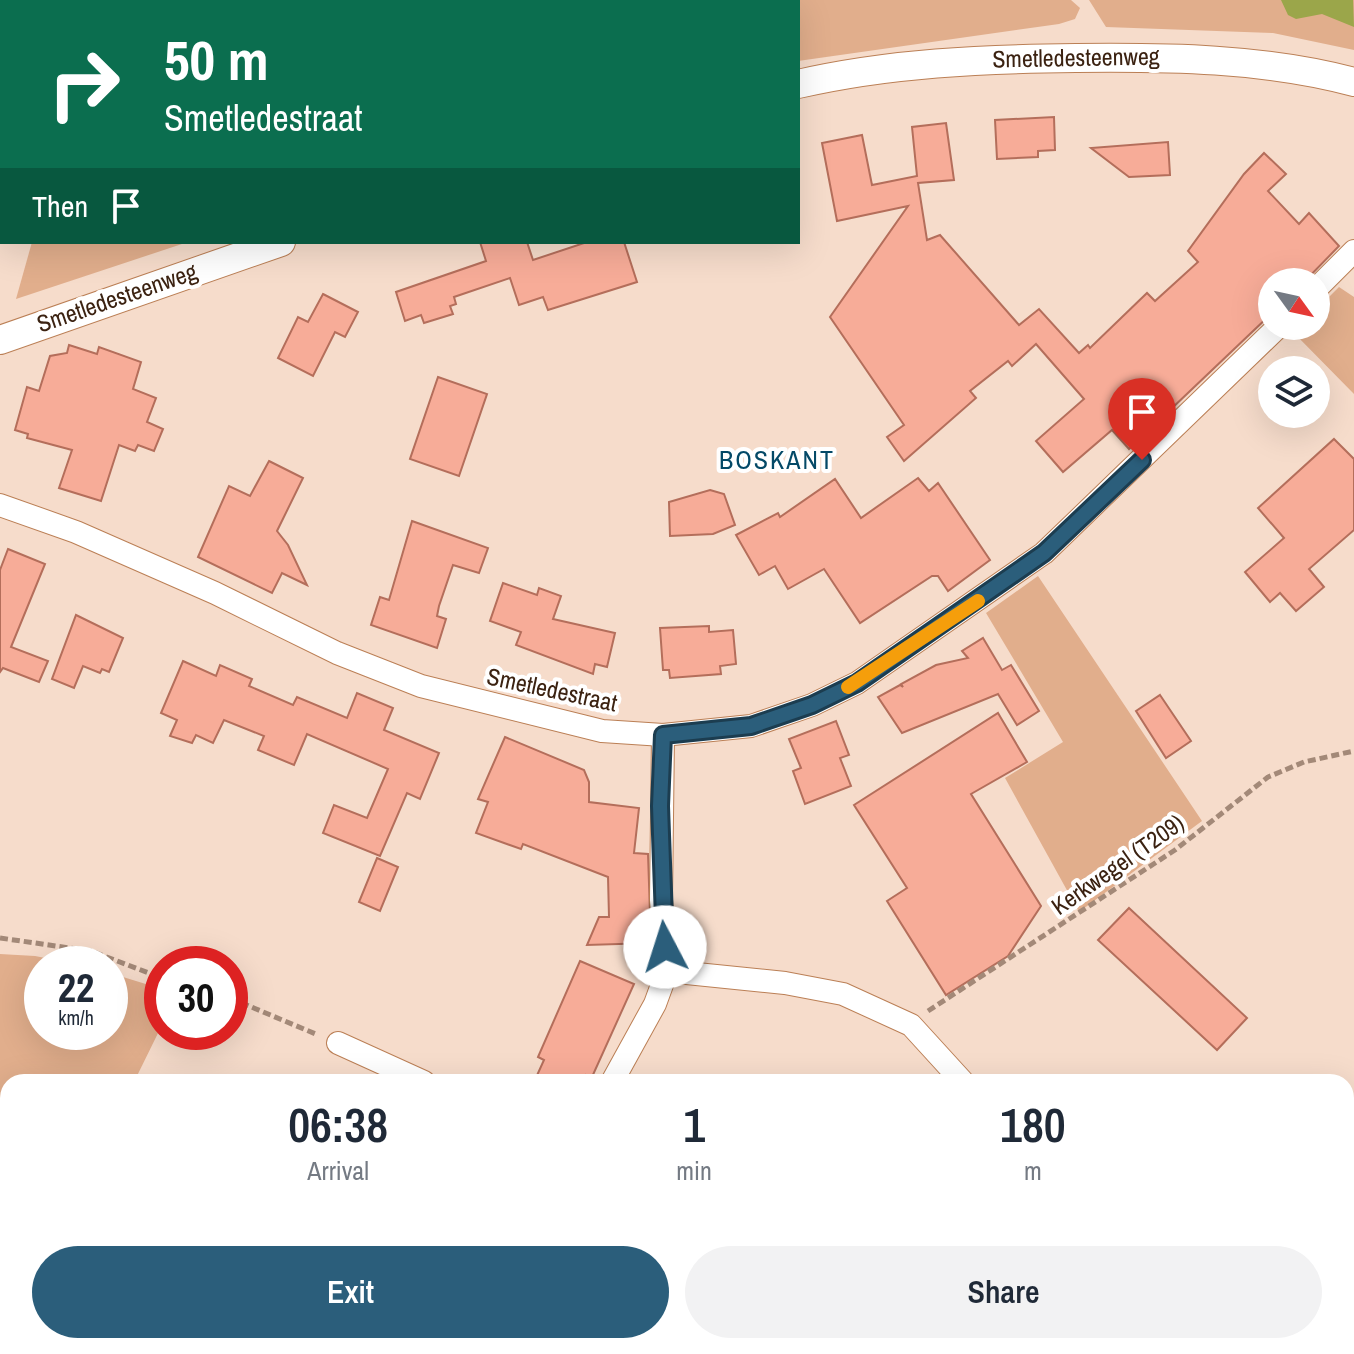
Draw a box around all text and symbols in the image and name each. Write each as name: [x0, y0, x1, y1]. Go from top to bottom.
text: 50 m: [164, 22, 269, 97]
icon: right: [32, 32, 136, 136]
street label: Smetledesteenweg: [992, 40, 1160, 74]
text: Smetledestraat: [164, 94, 363, 142]
icon: arrive: [104, 184, 148, 228]
text: Then: [32, 186, 88, 226]
street label: Smetledesteenweg: [32, 255, 201, 339]
north arrow: [1258, 268, 1330, 340]
map controls: [1258, 268, 1330, 428]
button: layers: [1258, 356, 1330, 428]
pin: [1108, 378, 1176, 460]
icon: arrive: [1120, 390, 1164, 434]
district label: BOSKANT: [719, 442, 835, 477]
street label: Smetledestraat: [484, 660, 621, 719]
street label: Kerkwegel (T209): [1045, 807, 1190, 922]
position arrow: [623, 905, 707, 989]
speed limit sign: 30: [144, 946, 248, 1050]
text: 22: [58, 961, 94, 1014]
text: km/h: [58, 1004, 94, 1031]
text: 06:38: [288, 1092, 388, 1157]
text: 1: [683, 1092, 705, 1157]
text: 180: [1000, 1092, 1066, 1157]
text: Arrival: [307, 1153, 369, 1188]
text: min: [676, 1153, 712, 1188]
text: m: [1024, 1153, 1042, 1188]
button: Exit: [32, 1246, 669, 1338]
button: Share: [685, 1246, 1322, 1338]

